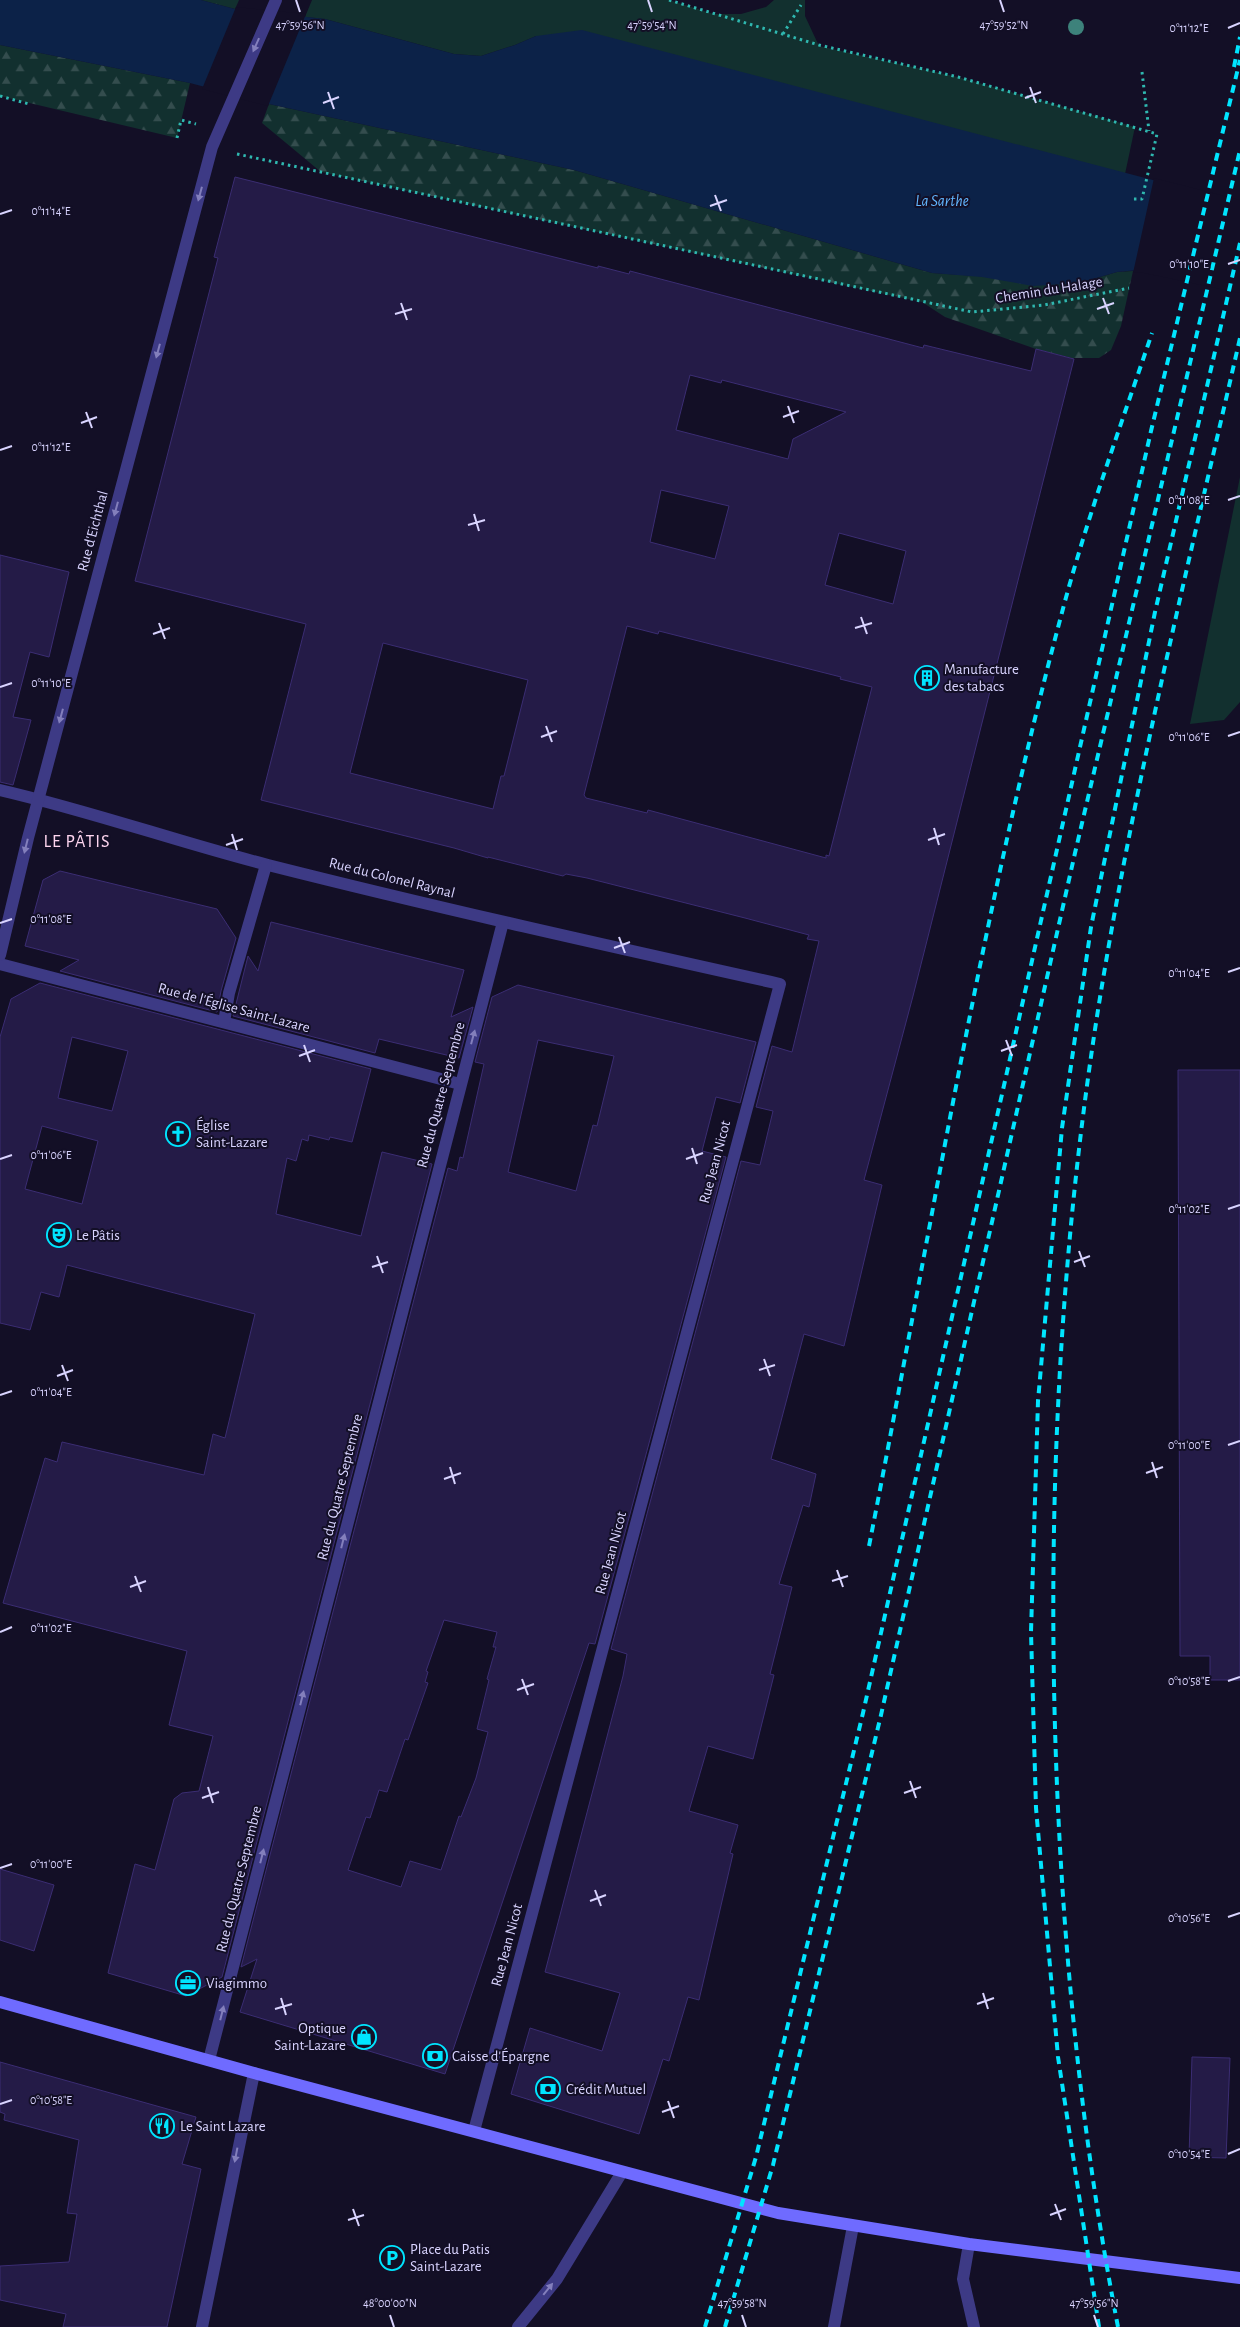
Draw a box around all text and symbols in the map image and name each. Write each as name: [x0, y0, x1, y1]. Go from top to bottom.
text: 47°59'56"N: [275, 19, 325, 31]
text: 47°59'54"N: [627, 19, 677, 31]
text: 47°59'52"N: [980, 19, 1028, 31]
text: 0°11'12"E: [1170, 22, 1209, 34]
one-way arrow: [252, 38, 260, 52]
one-way arrow: [195, 187, 203, 202]
water label: La Sarthe: [915, 193, 969, 209]
text: 0°11'14"E: [31, 205, 71, 217]
text: 0°11'10"E: [1169, 258, 1209, 270]
street label: Chemin du Halage: [994, 274, 1104, 306]
one-way arrow: [154, 344, 162, 359]
text: 0°11'12"E: [32, 441, 71, 453]
street label: Rue d'Eichthal: [75, 489, 111, 573]
text: 0°11'08"E: [1168, 494, 1210, 506]
one-way arrow: [112, 501, 120, 516]
place label: Manufacture des tabacs: [944, 662, 1019, 694]
building icon: Manufacture des tabacs: [914, 665, 940, 691]
text: 0°11'10"E: [31, 677, 71, 689]
one-way arrow: [57, 709, 65, 724]
text: 0°11'06"E: [1168, 731, 1210, 743]
district label: LE PÂTIS: [43, 830, 111, 851]
one-way arrow: [22, 838, 30, 853]
street label: Rue du Colonel Raynal: [328, 855, 456, 901]
text: 0°11'08"E: [30, 913, 72, 925]
text: 0°11'04"E: [1168, 967, 1210, 979]
street label: Rue de l'Église Saint-Lazare: [157, 979, 312, 1035]
street label: Rue du Quatre Septembre: [414, 1020, 468, 1170]
one-way arrow: [469, 1030, 477, 1045]
place label: Église Saint-Lazare: [196, 1116, 268, 1150]
street label: Rue Jean Nicot: [697, 1119, 733, 1205]
church icon: Église Saint-Lazare: [165, 1121, 191, 1147]
text: 0°11'06"E: [30, 1149, 72, 1161]
text: 0°11'02"E: [1168, 1203, 1210, 1215]
theatre icon: Le Pâtis: [46, 1222, 72, 1248]
place label: Le Pâtis: [76, 1228, 120, 1243]
text: 0°11'04"E: [30, 1386, 72, 1398]
street label: Rue du Quatre Septembre: [315, 1412, 365, 1562]
text: 0°11'00"E: [1168, 1439, 1210, 1451]
street label: Rue Jean Nicot: [593, 1510, 629, 1596]
one-way arrow: [339, 1533, 347, 1548]
text: 0°11'02"E: [30, 1622, 72, 1634]
text: 0°10'58"E: [1168, 1675, 1210, 1687]
one-way arrow: [299, 1691, 307, 1706]
street label: Rue du Quatre Septembre: [214, 1804, 264, 1954]
one-way arrow: [258, 1848, 266, 1863]
text: 0°11'00"E: [30, 1858, 72, 1870]
street label: Rue Jean Nicot: [489, 1902, 525, 1988]
text: 0°10'56"E: [1168, 1912, 1210, 1924]
office icon: Viagimmo: [175, 1970, 201, 1996]
place label: Viagimmo: [206, 1976, 267, 1991]
one-way arrow: [218, 2006, 226, 2021]
place label: Optique Saint-Lazare: [274, 2021, 346, 2053]
shop icon: Optique Saint-Lazare: [351, 2024, 377, 2050]
bank icon: Caisse d'Épargne: [422, 2043, 448, 2069]
place label: Caisse d'Épargne: [452, 2047, 550, 2064]
bank icon: Crédit Mutuel: [535, 2076, 561, 2102]
place label: Crédit Mutuel: [566, 2082, 646, 2097]
text: 0°10'58"E: [30, 2094, 72, 2106]
restaurant icon: Le Saint Lazare: [149, 2113, 175, 2139]
place label: Le Saint Lazare: [180, 2119, 266, 2134]
one-way arrow: [232, 2147, 240, 2163]
text: 0°10'54"E: [1168, 2148, 1210, 2160]
place label: Place du Patis Saint-Lazare: [410, 2242, 490, 2274]
parking icon: Place du Patis Saint-Lazare: [379, 2245, 405, 2271]
one-way arrow: [543, 2283, 554, 2296]
text: 48°00'00"N: [363, 2297, 417, 2309]
text: 47°59'58"N: [717, 2297, 767, 2309]
text: 47°59'56"N: [1069, 2297, 1119, 2309]

